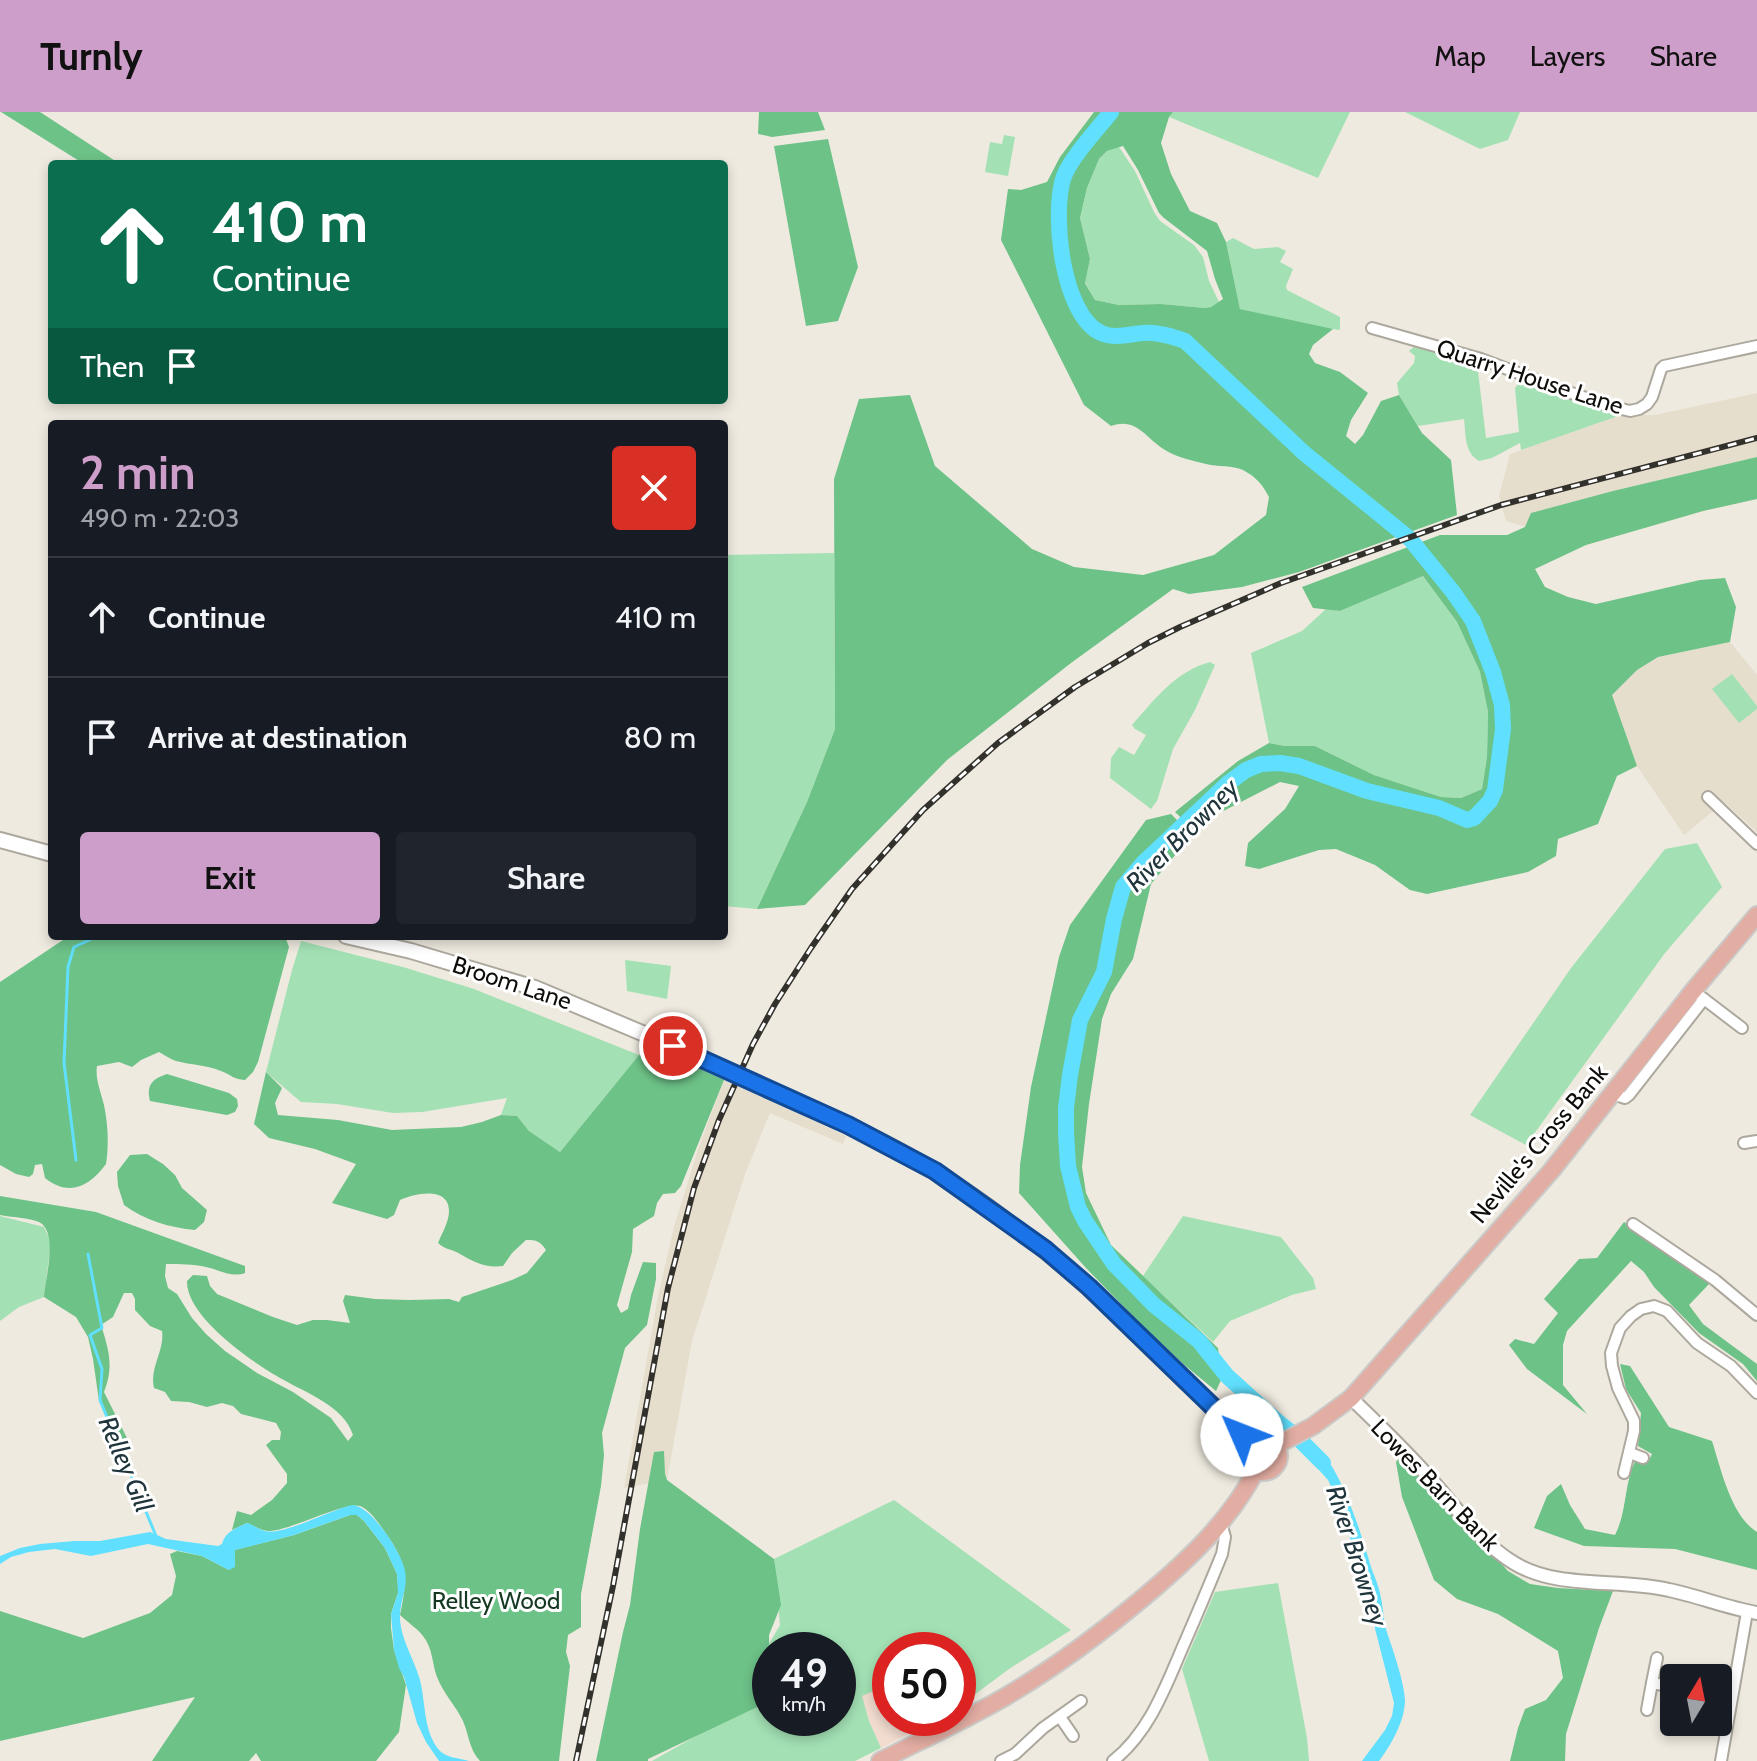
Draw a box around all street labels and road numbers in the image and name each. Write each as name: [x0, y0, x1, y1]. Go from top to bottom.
street label: Quarry House Lane: [1433, 333, 1627, 420]
street label: Broom Lane: [449, 950, 575, 1015]
street label: Neville's Cross Bank: [1464, 1058, 1614, 1229]
street label: Lowes Barn Bank: [1365, 1413, 1506, 1557]

